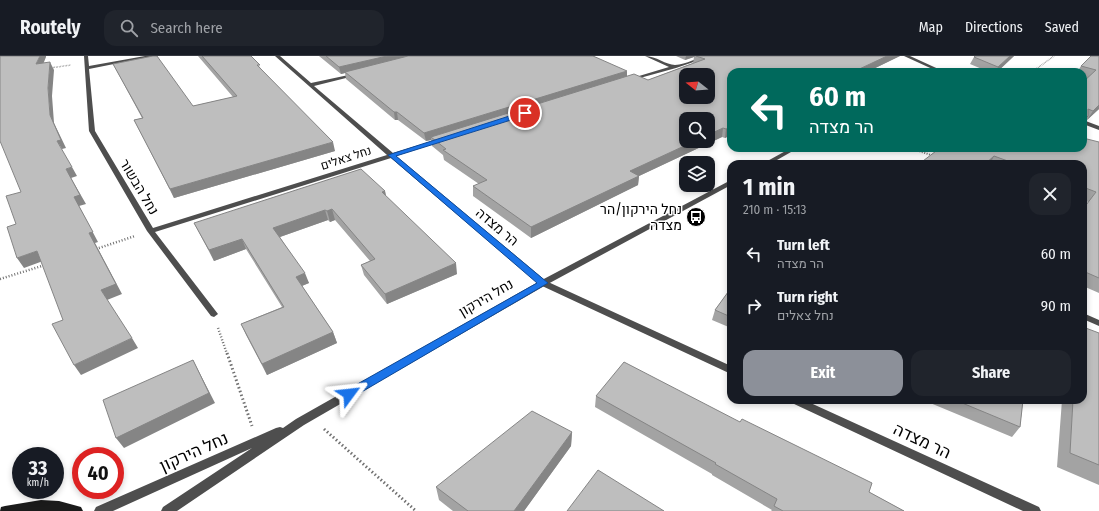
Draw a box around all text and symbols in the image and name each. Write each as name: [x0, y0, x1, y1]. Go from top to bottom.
search box: [104, 10, 384, 46]
text: Routely: [20, 16, 80, 39]
icon: search: [118, 17, 140, 39]
text: Search here: [150, 19, 223, 37]
text: Map: [919, 19, 943, 36]
text: Directions: [965, 19, 1023, 36]
text: Saved: [1045, 19, 1079, 36]
north arrow: [679, 68, 715, 104]
map controls: [679, 68, 715, 192]
text: 60 m: [809, 80, 866, 113]
icon: left: [743, 84, 795, 136]
pin: [508, 96, 542, 130]
icon: arrive: [514, 102, 536, 124]
button: search: [679, 112, 715, 148]
text: הר מצדה: [809, 116, 874, 138]
street label: נחל צאלים: [319, 143, 373, 173]
street label: נחל הבשור: [116, 156, 162, 218]
button: layers: [679, 156, 715, 192]
text: 1 min: [743, 173, 795, 201]
button: close: [1029, 173, 1071, 215]
place label: נחל הירקון/הר מצדה: [600, 201, 682, 234]
text: 210 m · 15:13: [743, 202, 806, 217]
street label: הר מצדה: [472, 204, 522, 250]
bus stop icon: נחל הירקון/הר מצדה: [685, 206, 707, 228]
text: Turn left: [777, 236, 830, 254]
icon: left: [743, 243, 765, 265]
text: 60 m: [1041, 245, 1071, 263]
text: הר מצדה: [777, 256, 824, 271]
street label: נחל הירקון: [456, 276, 516, 320]
text: Turn right: [777, 288, 838, 306]
icon: right: [743, 295, 765, 317]
text: 90 m: [1041, 297, 1071, 315]
text: נחל צאלים: [777, 308, 834, 323]
button: Exit: [743, 350, 903, 396]
button: Share: [911, 350, 1071, 396]
position arrow: [328, 373, 370, 415]
street label: הר מצדה: [890, 419, 954, 463]
street label: נחל הירקון: [156, 428, 232, 476]
speed limit sign: 40: [72, 447, 124, 499]
text: 33: [29, 456, 47, 480]
text: km/h: [27, 477, 49, 489]

